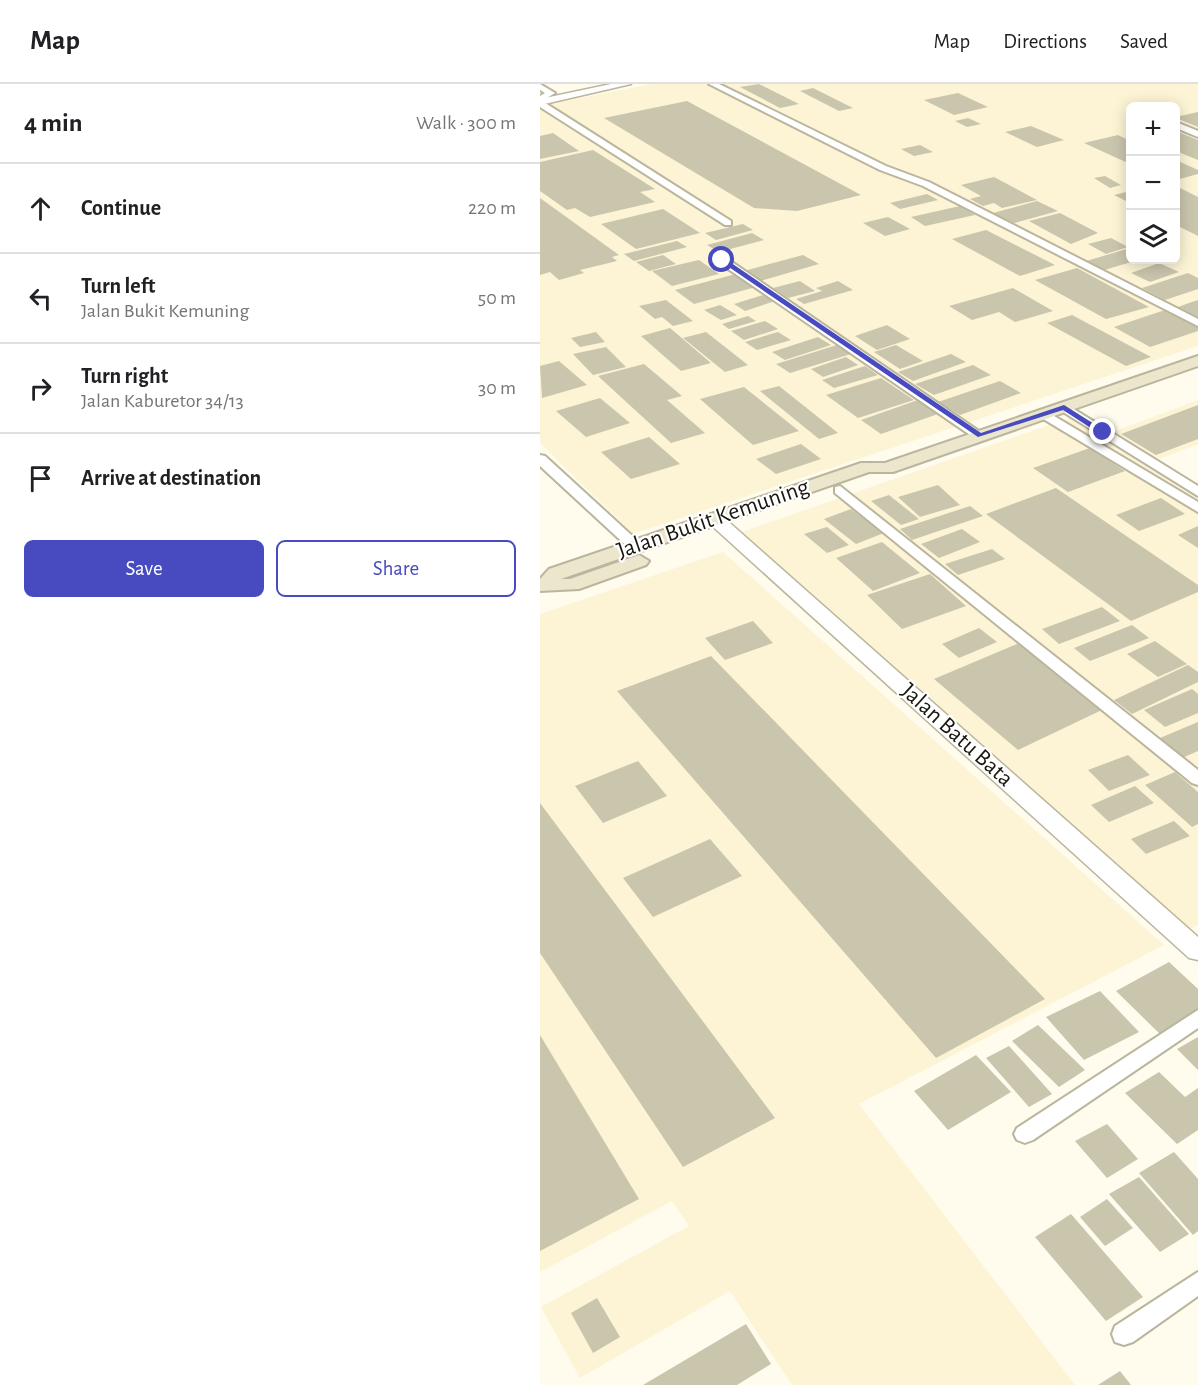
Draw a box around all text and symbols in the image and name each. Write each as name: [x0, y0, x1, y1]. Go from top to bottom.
text: Map: [30, 27, 80, 55]
text: Map: [934, 31, 970, 52]
text: Directions: [1003, 31, 1087, 52]
text: Saved: [1120, 31, 1168, 52]
map controls: [1126, 102, 1180, 264]
button: +: [1126, 102, 1180, 156]
text: 4 min: [24, 110, 83, 136]
text: Walk · 300 m: [416, 113, 516, 133]
button: −: [1126, 156, 1180, 210]
icon: ahead: [24, 192, 57, 225]
text: Continue: [81, 197, 161, 219]
text: 220 m: [468, 198, 516, 218]
button: layers: [1126, 210, 1180, 264]
route start: [708, 246, 734, 272]
text: Turn left: [81, 275, 155, 297]
icon: left: [24, 282, 57, 315]
text: 50 m: [478, 288, 516, 308]
text: Jalan Bukit Kemuning: [81, 301, 249, 321]
text: Turn right: [81, 365, 168, 387]
icon: right: [24, 372, 57, 405]
text: 30 m: [478, 378, 516, 398]
text: Jalan Kaburetor 34/13: [81, 391, 244, 411]
route end: [1089, 418, 1115, 444]
icon: arrive: [24, 462, 57, 495]
text: Arrive at destination: [81, 467, 261, 489]
street label: Jalan Bukit Kemuning: [614, 475, 813, 563]
button: Save: [24, 540, 264, 597]
button: Share: [276, 540, 516, 597]
street label: Jalan Batu Bata: [896, 679, 1018, 791]

